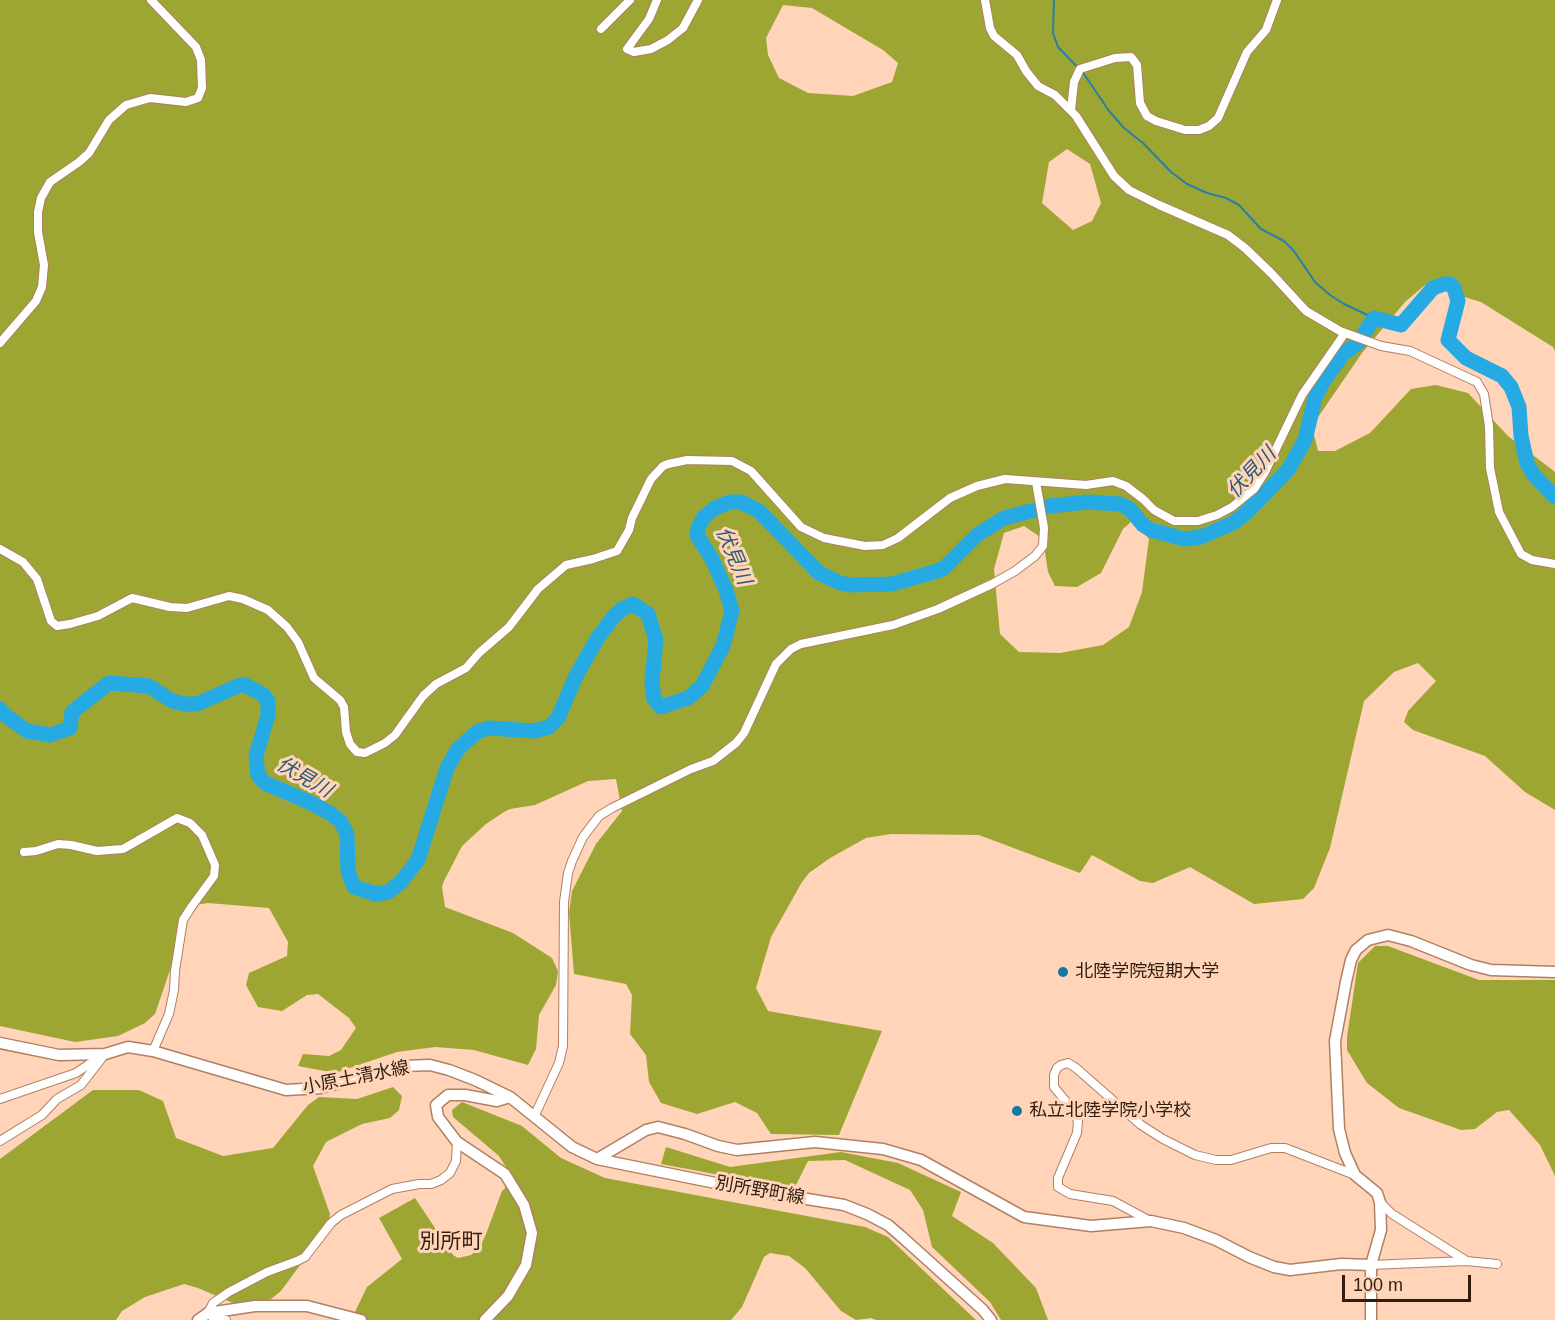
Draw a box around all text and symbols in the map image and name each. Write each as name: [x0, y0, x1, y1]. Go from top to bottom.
water label: 伏見川: [1223, 443, 1281, 503]
water label: 伏見川: [710, 524, 756, 588]
water label: 伏見川: [272, 753, 336, 803]
place label: 北陸学院短期大学: [1075, 961, 1219, 983]
marker: 北陸学院短期大学: [1056, 965, 1070, 979]
street label: 小原土清水線: [301, 1057, 411, 1099]
place label: 私立北陸学院小学校: [1029, 1100, 1191, 1122]
marker: 私立北陸学院小学校: [1010, 1104, 1024, 1118]
street label: 別所野町線: [714, 1173, 806, 1209]
district label: 別所町: [420, 1229, 482, 1255]
scale bar: [1345, 1263, 1474, 1301]
text: 100 m: [1353, 1275, 1403, 1295]

